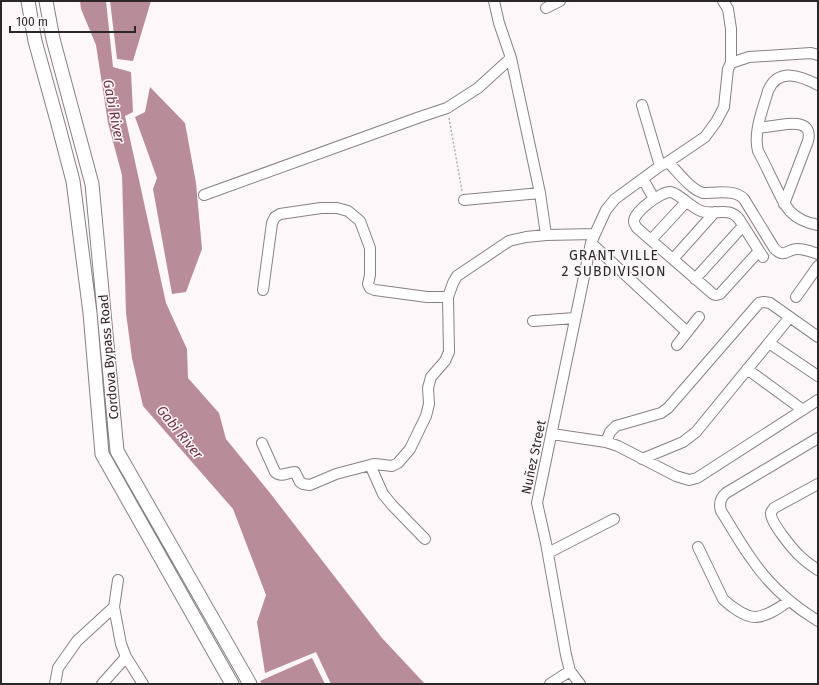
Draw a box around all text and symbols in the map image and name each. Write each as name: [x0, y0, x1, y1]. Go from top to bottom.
scale bar: [10, 8, 135, 34]
text: 100 m: [16, 15, 48, 29]
water label: Gabi River: [99, 78, 128, 145]
district label: GRANT VILLE 2 SUBDIVISION: [561, 247, 667, 280]
street label: Cordova Bypass Road: [96, 294, 121, 420]
water label: Gabi River: [153, 402, 207, 463]
street label: Nuñez Street: [518, 418, 549, 496]

